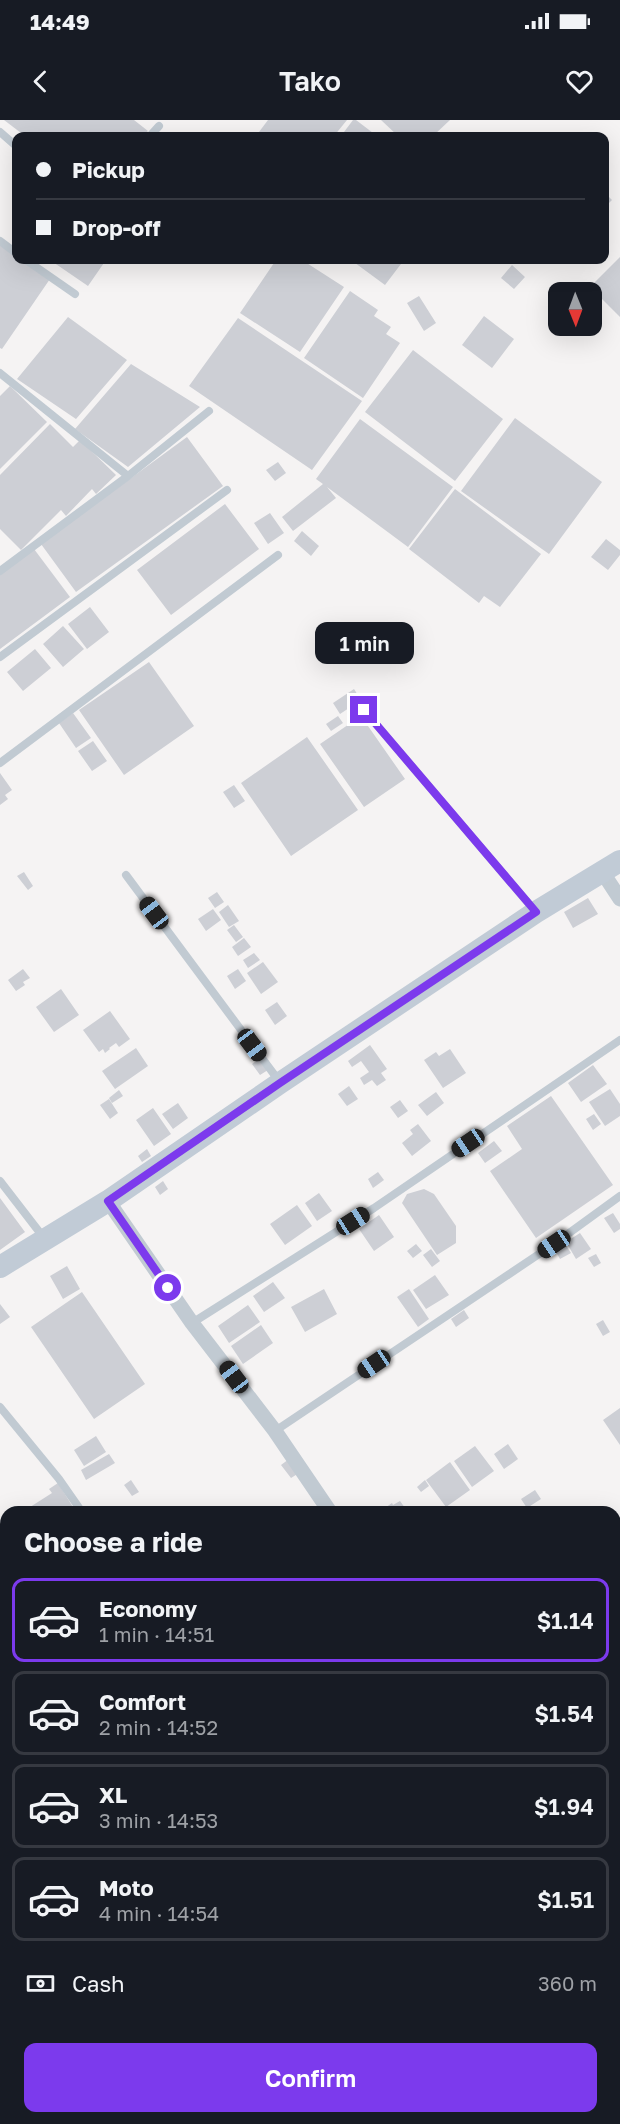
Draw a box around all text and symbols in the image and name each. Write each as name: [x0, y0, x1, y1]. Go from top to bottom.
text: 14:49: [30, 8, 90, 35]
icon: back: [24, 65, 57, 98]
text: Tako: [279, 65, 341, 97]
icon: heart: [563, 65, 596, 98]
text: Pickup: [72, 156, 145, 183]
text: Drop-off: [72, 214, 161, 241]
north arrow: [548, 282, 602, 336]
map controls: [548, 282, 602, 336]
callout: 1 min: [314, 623, 413, 665]
text: 1 min: [339, 631, 390, 655]
route end: [350, 696, 377, 723]
car: [136, 893, 172, 933]
car: [234, 1025, 270, 1065]
car: [448, 1125, 488, 1161]
car: [333, 1204, 373, 1238]
car: [534, 1226, 574, 1262]
route start: [154, 1274, 181, 1301]
car: [354, 1346, 394, 1382]
car: [216, 1357, 252, 1397]
text: Choose a ride: [24, 1526, 203, 1558]
icon: car: [27, 1593, 81, 1647]
text: Economy: [99, 1595, 197, 1622]
text: $1.14: [537, 1607, 594, 1634]
text: 1 min · 14:51: [99, 1622, 214, 1646]
icon: car: [27, 1686, 81, 1740]
text: Comfort: [99, 1688, 186, 1715]
text: $1.54: [535, 1700, 594, 1727]
text: 2 min · 14:52: [99, 1715, 218, 1739]
icon: car: [27, 1779, 81, 1833]
text: XL: [99, 1781, 127, 1808]
text: $1.94: [534, 1793, 594, 1820]
text: 3 min · 14:53: [99, 1808, 218, 1832]
icon: car: [27, 1872, 81, 1926]
text: Moto: [99, 1874, 154, 1901]
text: $1.51: [537, 1886, 594, 1913]
text: 4 min · 14:54: [99, 1901, 219, 1925]
icon: cash: [24, 1967, 57, 2000]
text: Cash: [72, 1970, 125, 1997]
text: 360 m: [538, 1971, 597, 1995]
button: Confirm: [24, 2043, 597, 2112]

